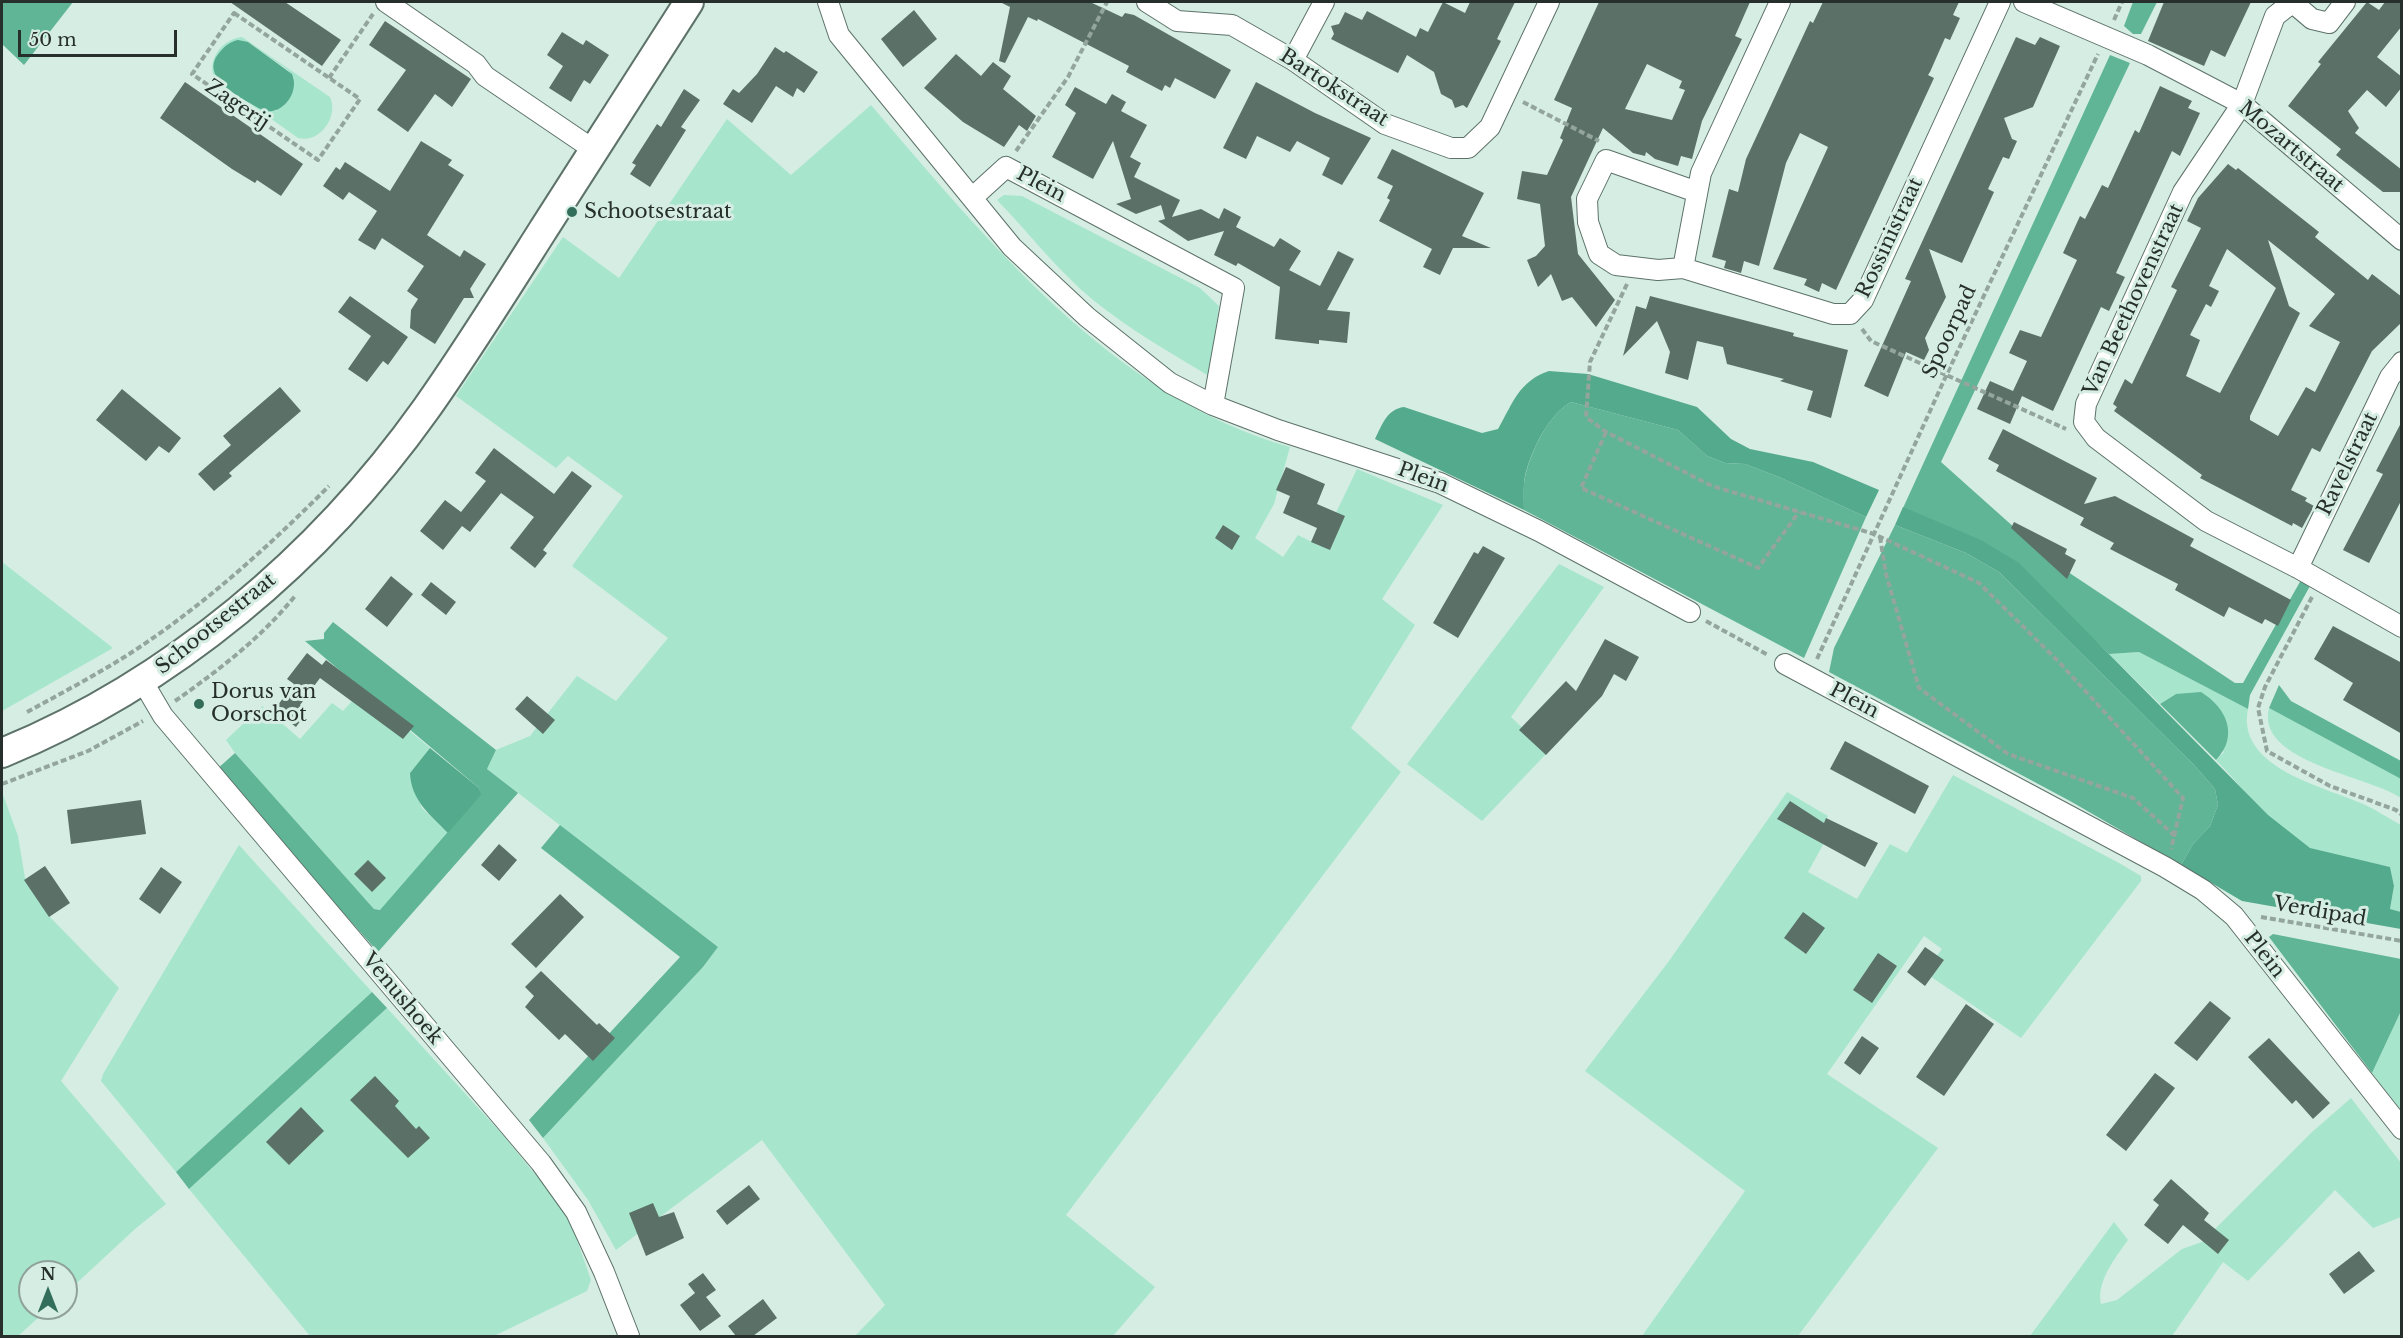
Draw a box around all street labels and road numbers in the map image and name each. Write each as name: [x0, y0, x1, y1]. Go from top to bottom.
street label: Bartokstraat: [1275, 44, 1393, 132]
street label: Zagerij: [200, 75, 274, 135]
street label: Mozartstraat: [2234, 96, 2348, 198]
street label: Plein: [1012, 162, 1070, 208]
street label: Rossinistraat: [1852, 174, 1928, 302]
street label: Van Beethovenstraat: [2079, 200, 2189, 400]
street label: Spoorpad: [1918, 282, 1982, 382]
street label: Ravelstraat: [2313, 408, 2383, 520]
street label: Plein: [1394, 458, 1452, 498]
street label: Schootsestraat: [151, 568, 281, 680]
street label: Plein: [1825, 678, 1883, 724]
street label: Verdipad: [2272, 892, 2368, 932]
street label: Plein: [2238, 927, 2290, 983]
street label: Venushoek: [357, 948, 447, 1050]

